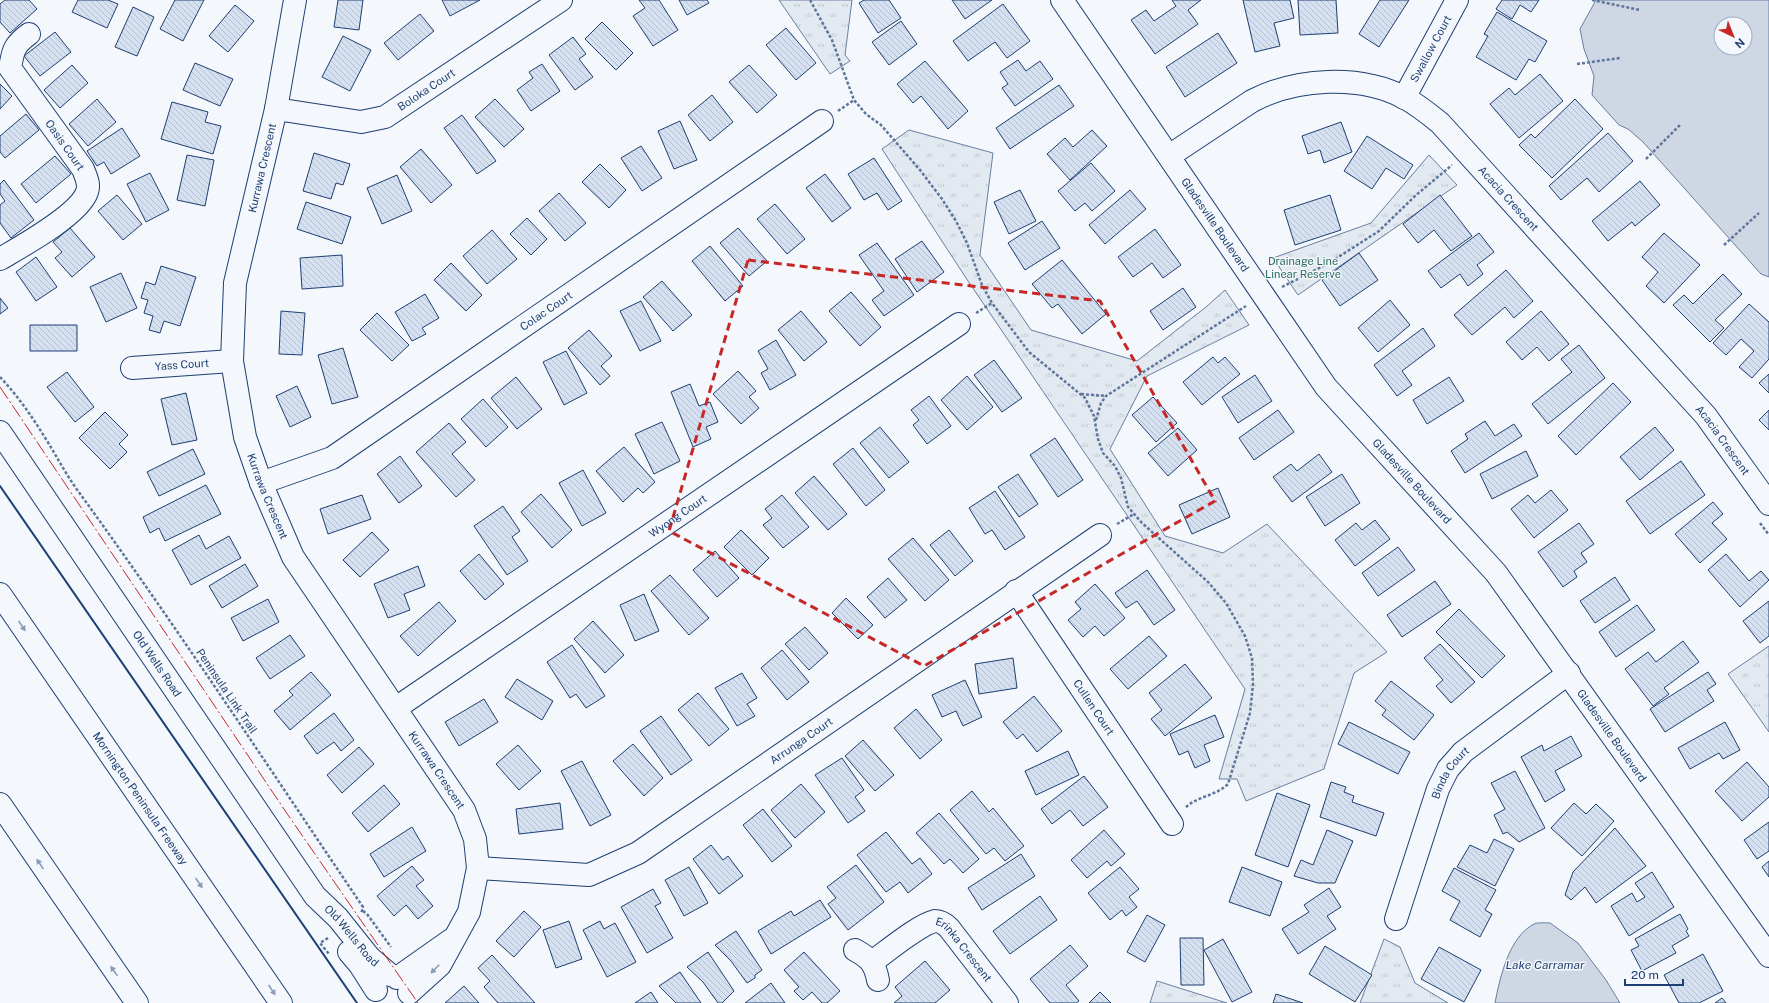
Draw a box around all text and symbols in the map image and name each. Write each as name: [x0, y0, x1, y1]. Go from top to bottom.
street label: Swallow Court: [1408, 13, 1454, 84]
north arrow: [1713, 16, 1753, 56]
text: N: [1733, 36, 1747, 51]
street label: Boloka Court: [395, 66, 457, 113]
street label: Oasis Court: [43, 117, 87, 173]
street label: Kurrawa Crescent: [246, 122, 278, 214]
street label: Acacia Crescent: [1476, 164, 1541, 233]
street label: Gladesville Boulevard: [1179, 176, 1251, 274]
park label: Drainage Line Linear Reserve: [1265, 255, 1341, 280]
street label: Colac Court: [518, 289, 574, 333]
street label: Yass Court: [154, 357, 209, 372]
street label: Acacia Crescent: [1693, 403, 1752, 477]
street label: Gladesville Boulevard: [1370, 436, 1454, 526]
street label: Kurrawa Crescent: [245, 452, 290, 541]
street label: Wyong Court: [647, 492, 709, 540]
one-way arrow: [18, 621, 26, 631]
street label: Old Wells Road: [131, 628, 184, 699]
street label: Peninsula Link Trail: [194, 646, 260, 736]
street label: Cullen Court: [1071, 677, 1117, 737]
street label: Gladesville Boulevard: [1575, 687, 1649, 784]
street label: Arrunga Court: [768, 715, 835, 766]
street label: Kurrawa Crescent: [406, 729, 468, 811]
street label: Mornington Peninsula Freeway: [91, 730, 190, 867]
street label: Binda Court: [1429, 744, 1471, 800]
one-way arrow: [36, 859, 44, 869]
one-way arrow: [195, 878, 203, 888]
street label: Old Wells Road: [322, 903, 381, 969]
street label: Erinka Crescent: [934, 915, 994, 984]
water label: Lake Carramar: [1506, 958, 1585, 972]
scale bar: [1625, 961, 1683, 987]
one-way arrow: [430, 964, 440, 973]
one-way arrow: [110, 966, 118, 976]
text: 20 m: [1631, 968, 1659, 982]
one-way arrow: [268, 985, 276, 995]

